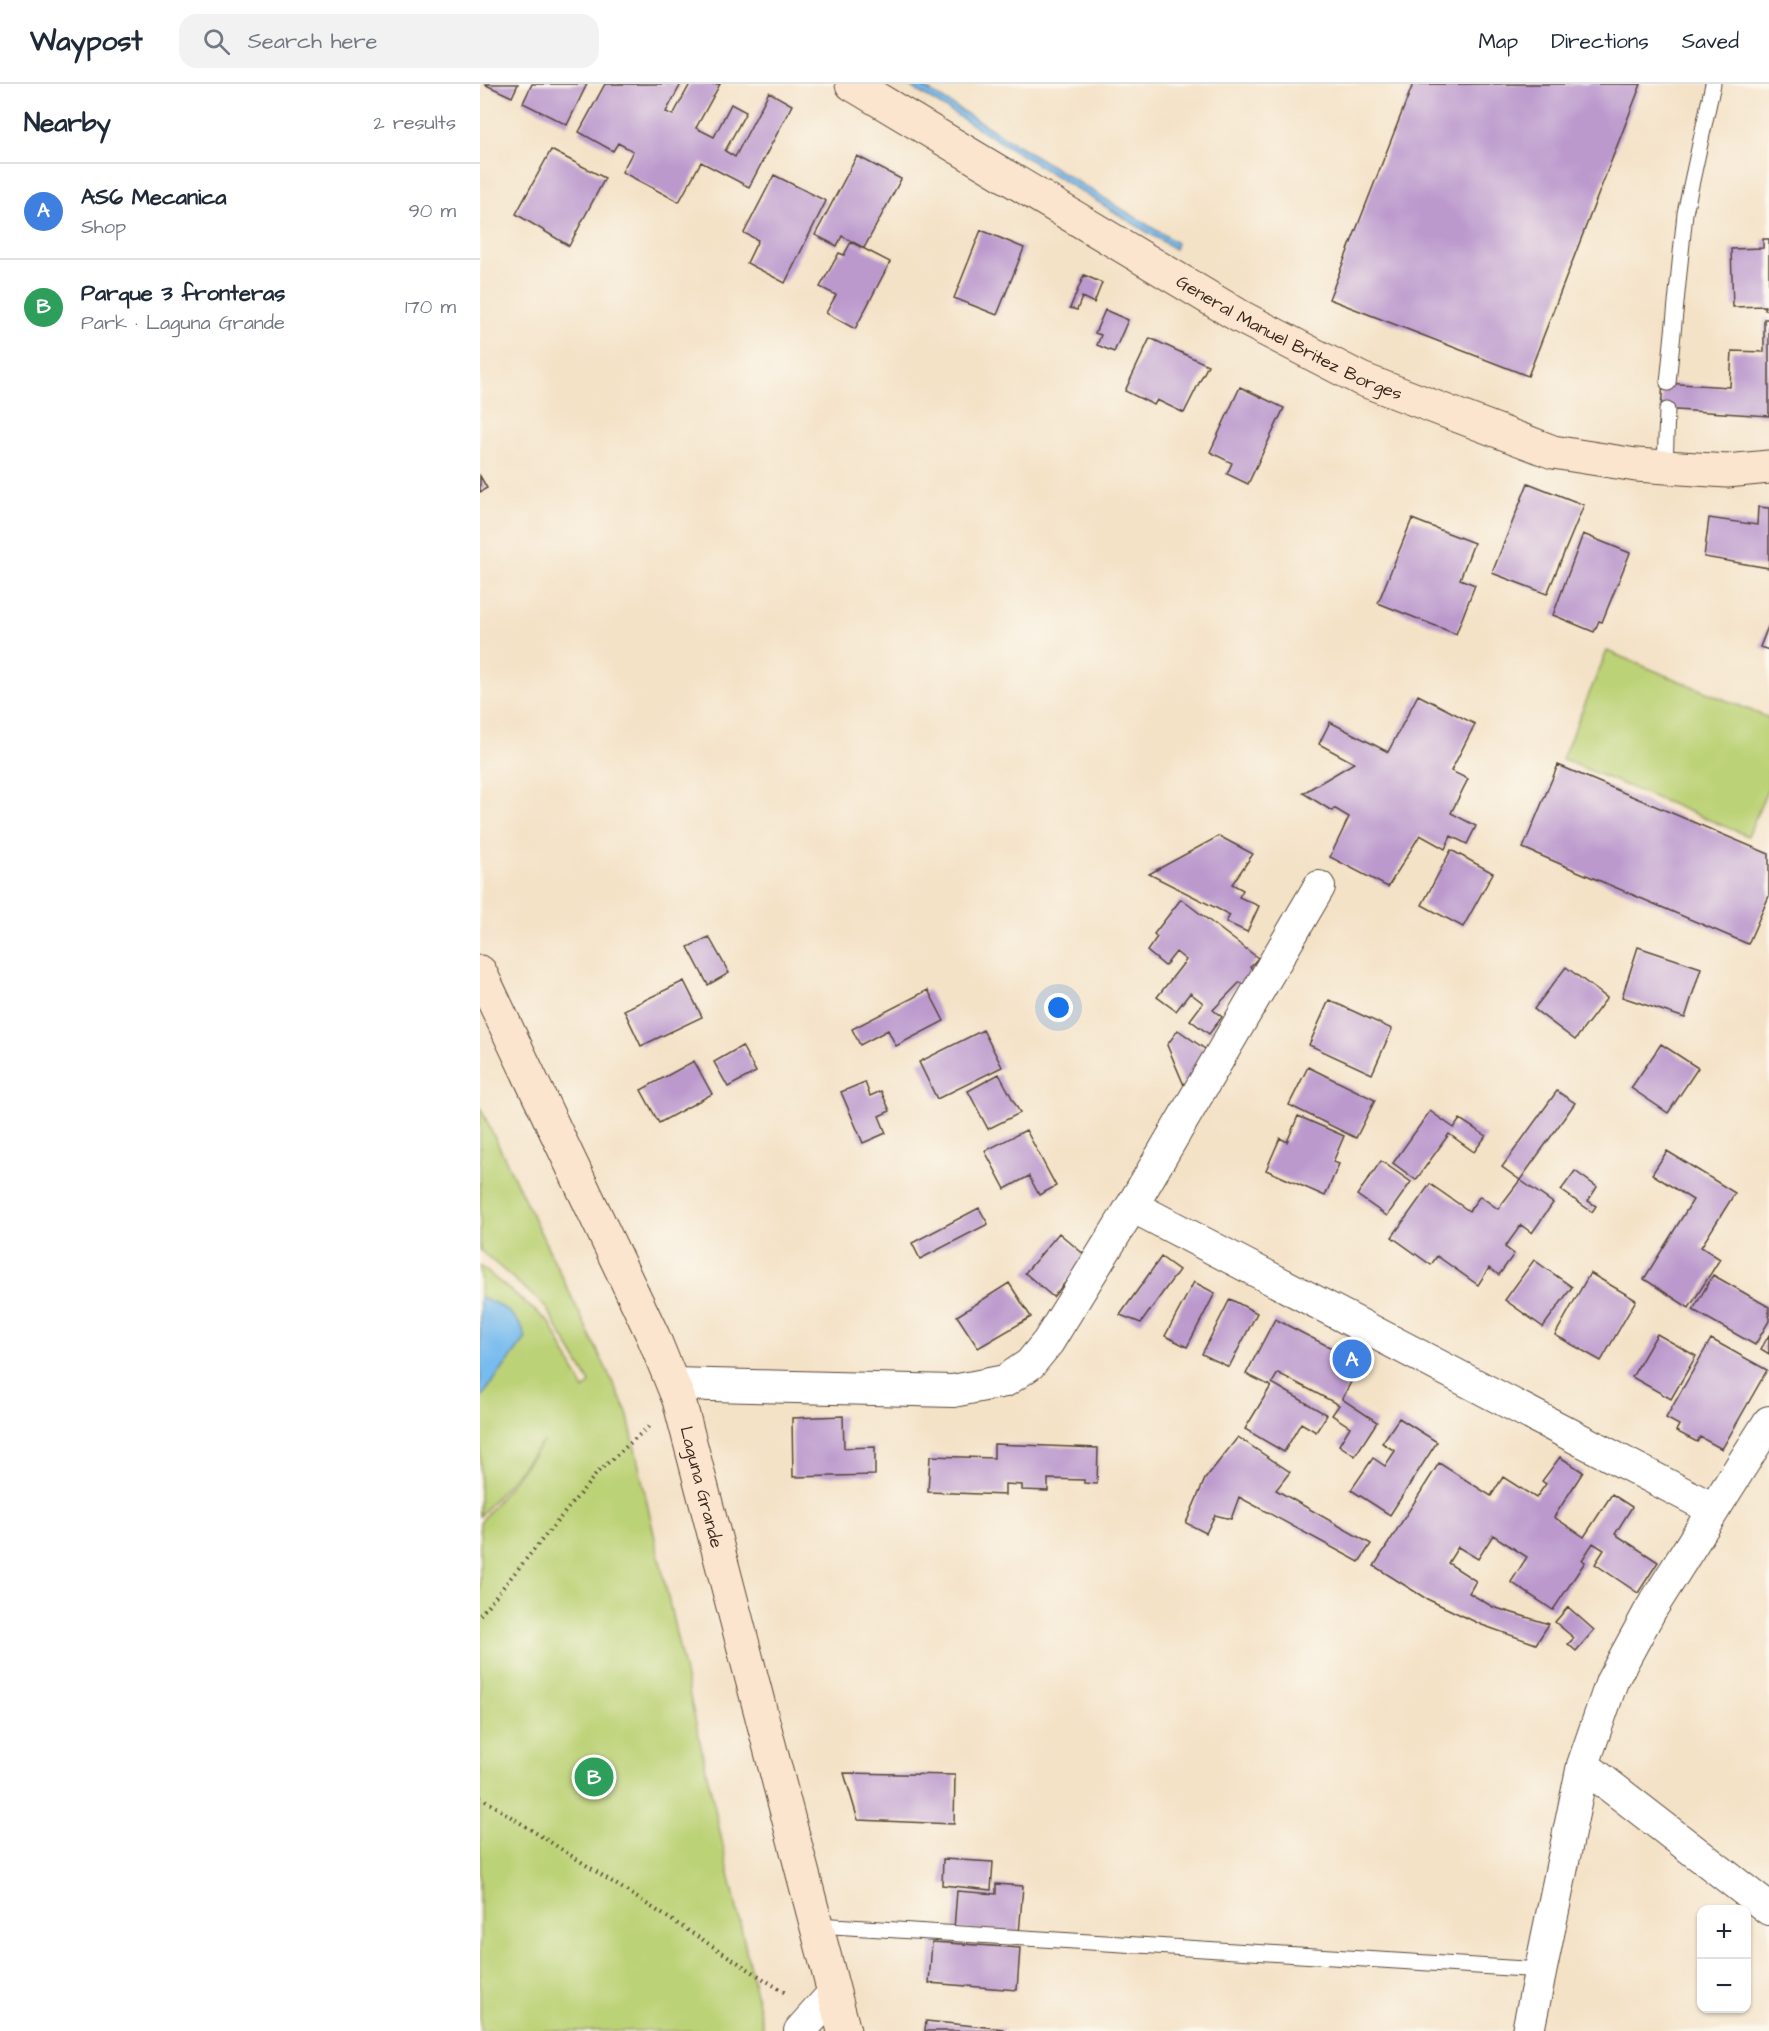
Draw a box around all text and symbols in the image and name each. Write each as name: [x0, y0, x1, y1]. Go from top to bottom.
search box: [179, 14, 599, 68]
text: Waypost: [30, 22, 143, 61]
icon: search: [200, 25, 233, 58]
text: Search here: [248, 26, 378, 57]
text: Map: [1478, 27, 1518, 56]
text: Directions: [1551, 27, 1649, 56]
text: Saved: [1682, 27, 1739, 56]
text: Nearby: [24, 105, 111, 141]
text: 2 results: [373, 109, 456, 137]
text: AS6 Mecanica: [81, 182, 227, 213]
text: A: [37, 197, 50, 225]
text: 90 m: [408, 197, 456, 225]
text: Shop: [81, 213, 126, 241]
street label: General Manuel Britez Borges: [1171, 269, 1406, 407]
text: Parque 3 fronteras: [81, 278, 285, 309]
text: B: [36, 293, 51, 321]
text: 170 m: [405, 293, 456, 321]
text: Park · Laguna Grande: [81, 309, 285, 337]
your location: [1044, 993, 1073, 1022]
pin: A: [1332, 1336, 1372, 1382]
street label: Laguna Grande: [673, 1423, 729, 1551]
pin: B: [574, 1754, 614, 1800]
map controls: [1697, 1905, 1751, 2013]
button: +: [1697, 1905, 1751, 1959]
button: −: [1697, 1959, 1751, 2013]

